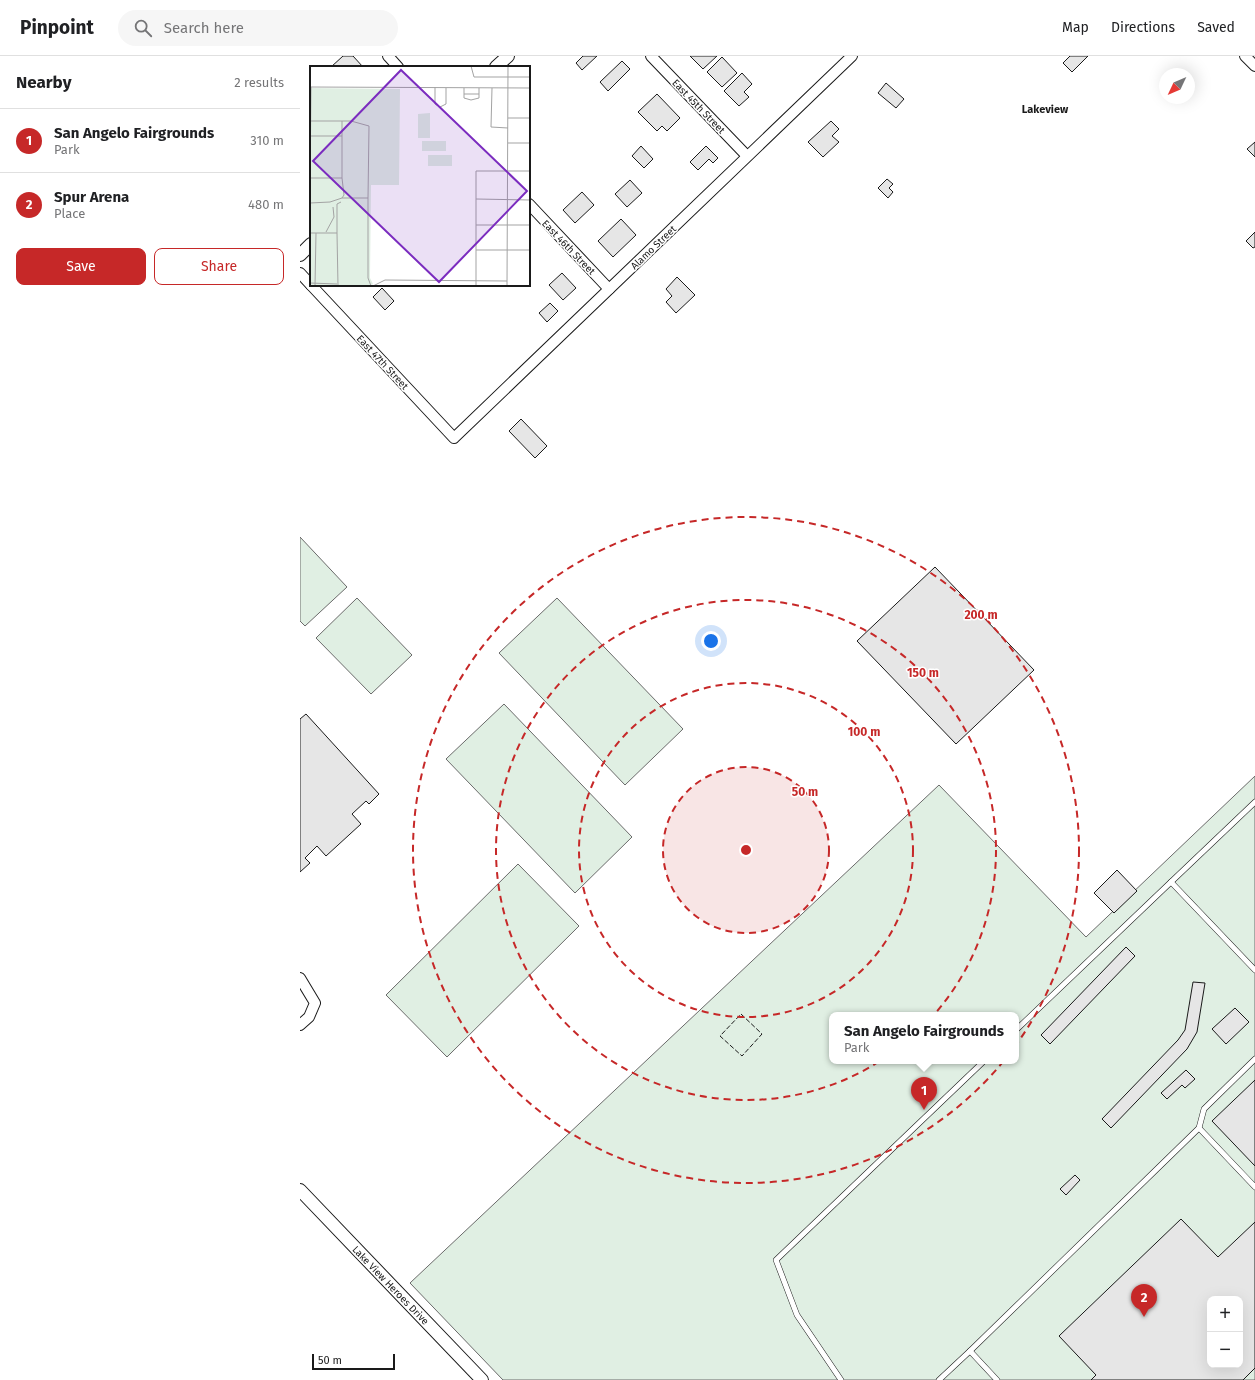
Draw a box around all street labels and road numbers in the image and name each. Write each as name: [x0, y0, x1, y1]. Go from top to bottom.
street label: East 45th Street: [669, 77, 727, 137]
street label: East 46th Street: [539, 218, 598, 278]
street label: Alamo Street: [629, 223, 679, 272]
street label: East 47th Street: [354, 333, 411, 393]
street label: Lake View Heroes Drive: [350, 1244, 431, 1328]

